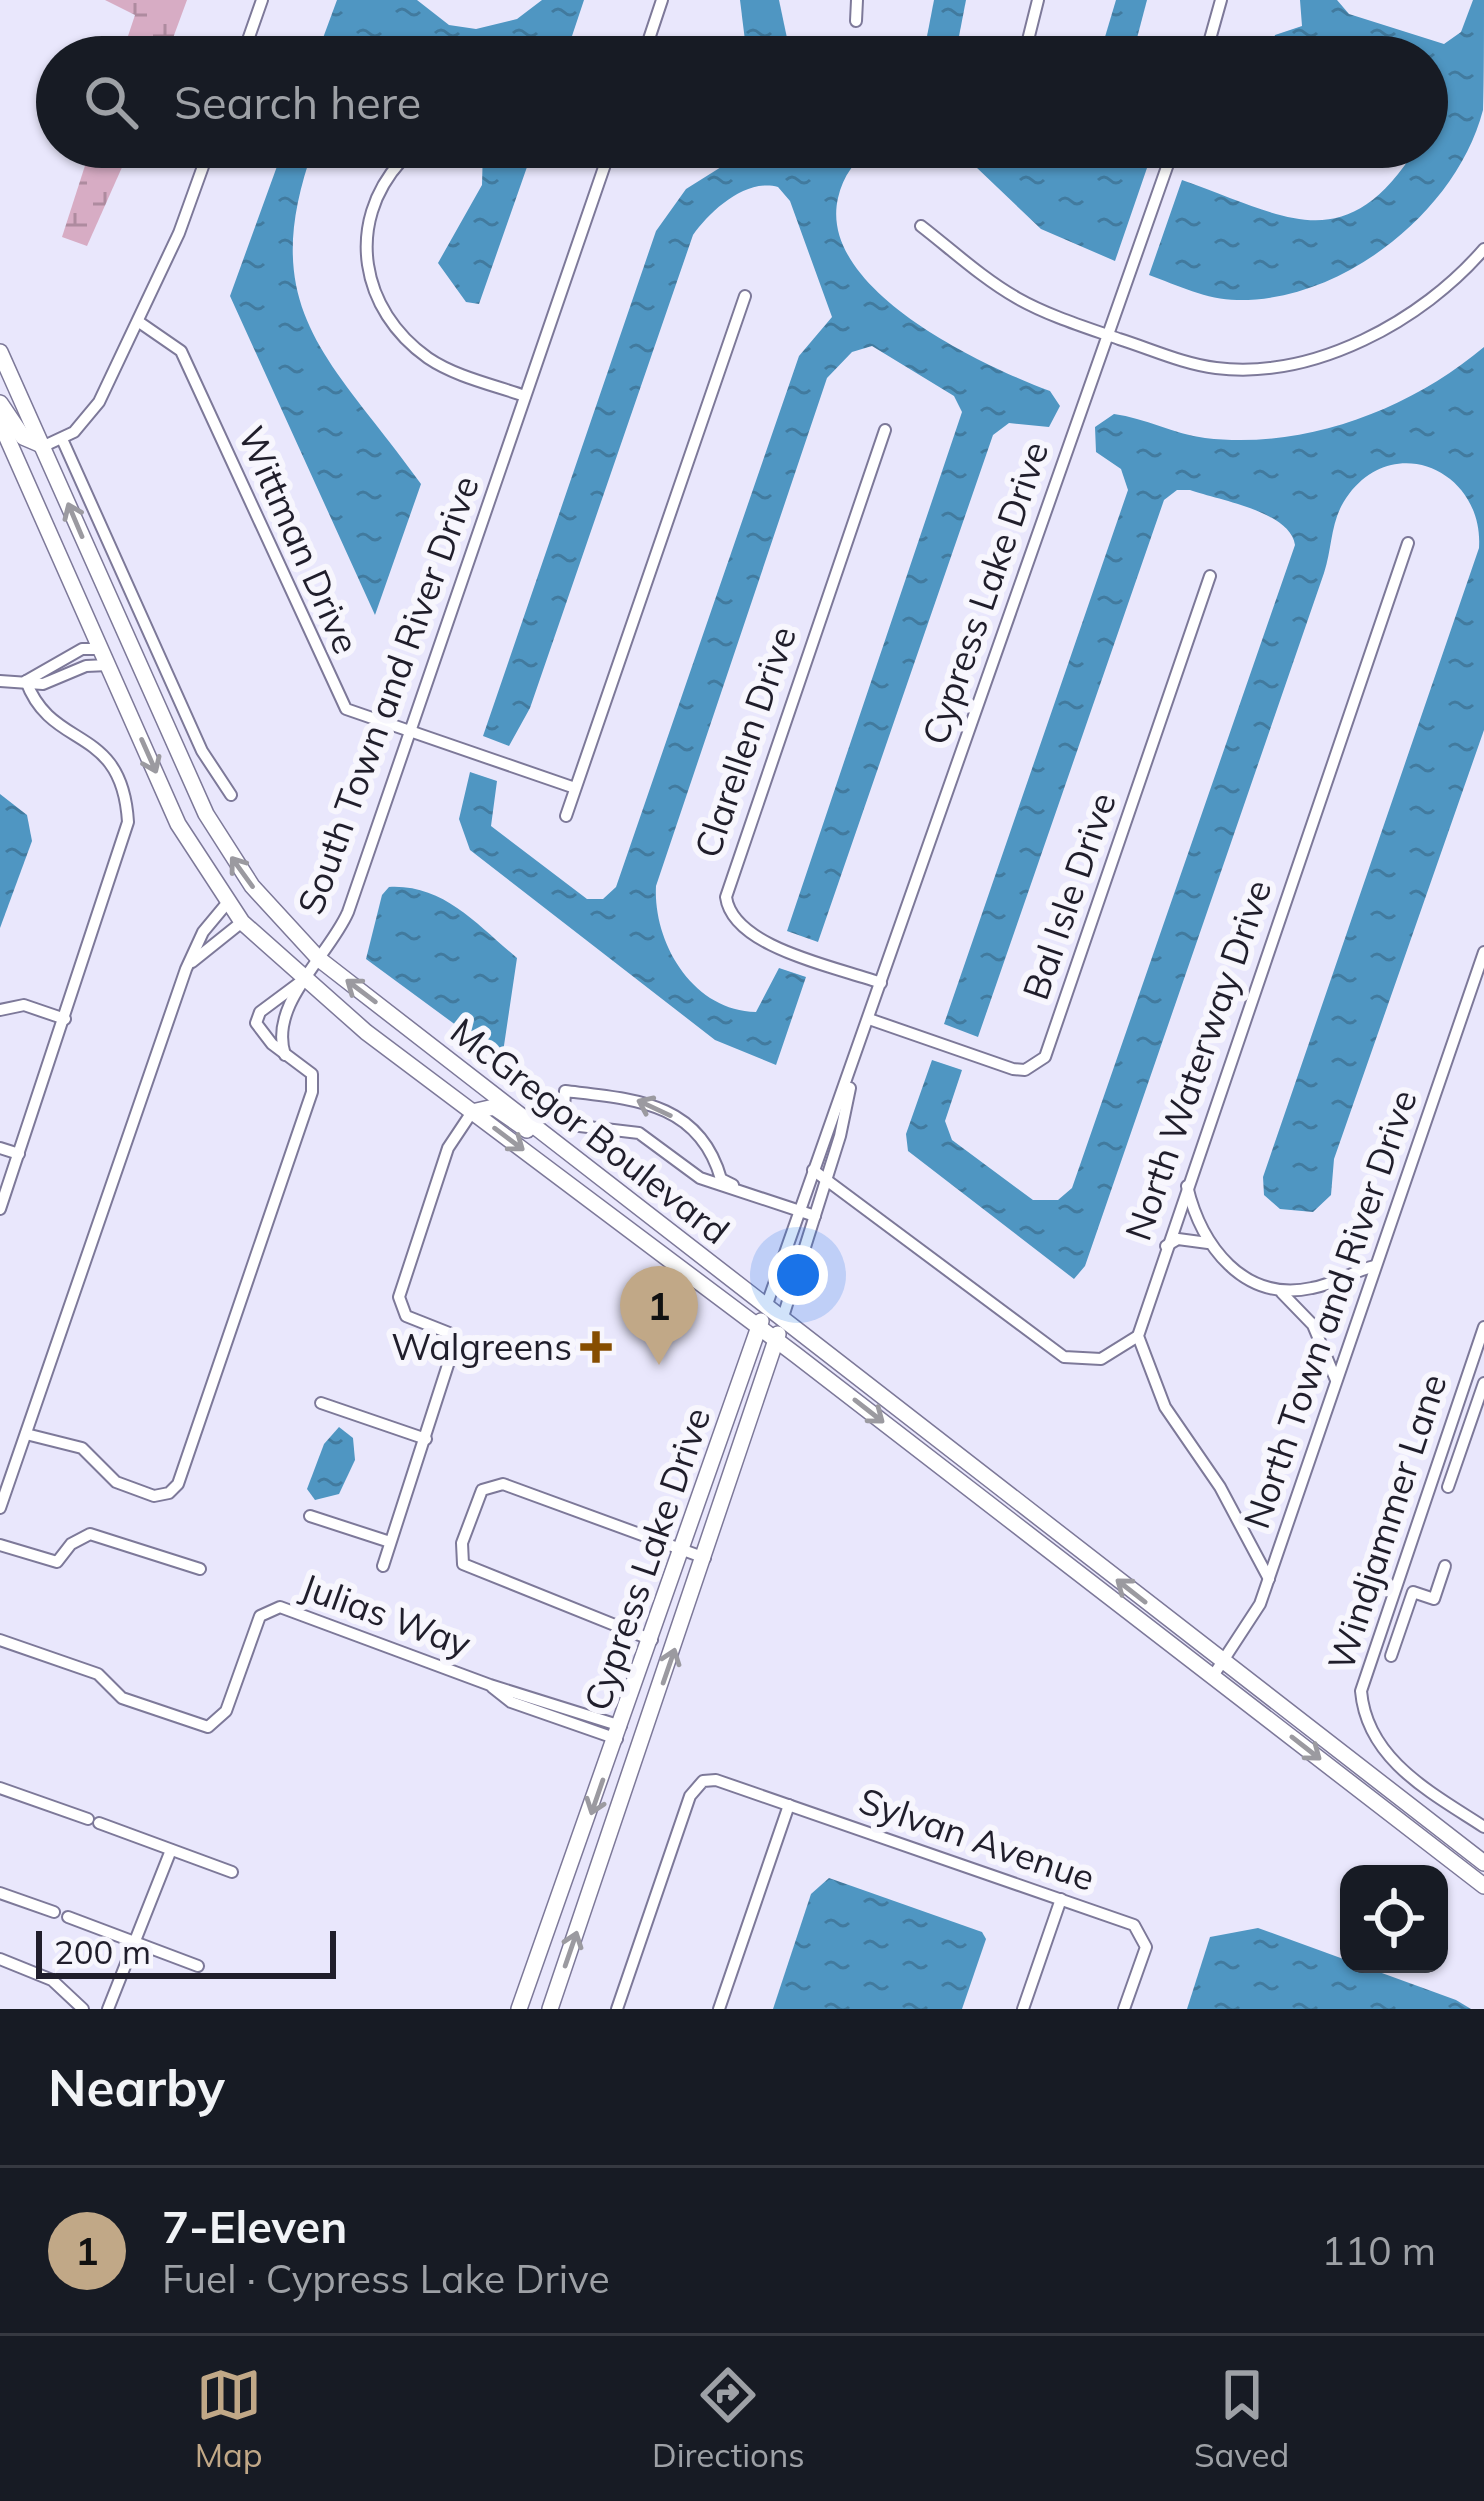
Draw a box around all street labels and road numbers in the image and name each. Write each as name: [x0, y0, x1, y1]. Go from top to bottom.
street label: Wittman Drive: [229, 419, 370, 660]
street label: Cypress Lake Drive: [912, 435, 1057, 750]
street label: South Town and River Drive: [287, 470, 488, 920]
street label: Clarellen Drive: [684, 620, 805, 863]
street label: Bal Isle Drive: [1012, 787, 1125, 1005]
street label: North Waterway Drive: [1115, 874, 1280, 1246]
street label: McGregor Boulevard: [442, 1008, 738, 1253]
street label: North Town and River Drive: [1233, 1084, 1426, 1534]
street label: Windjammer Lane: [1317, 1368, 1456, 1676]
street label: Cypress Lake Drive: [574, 1401, 719, 1716]
street label: Julias Way: [295, 1563, 477, 1666]
street label: Sylvan Avenue: [853, 1777, 1101, 1900]

